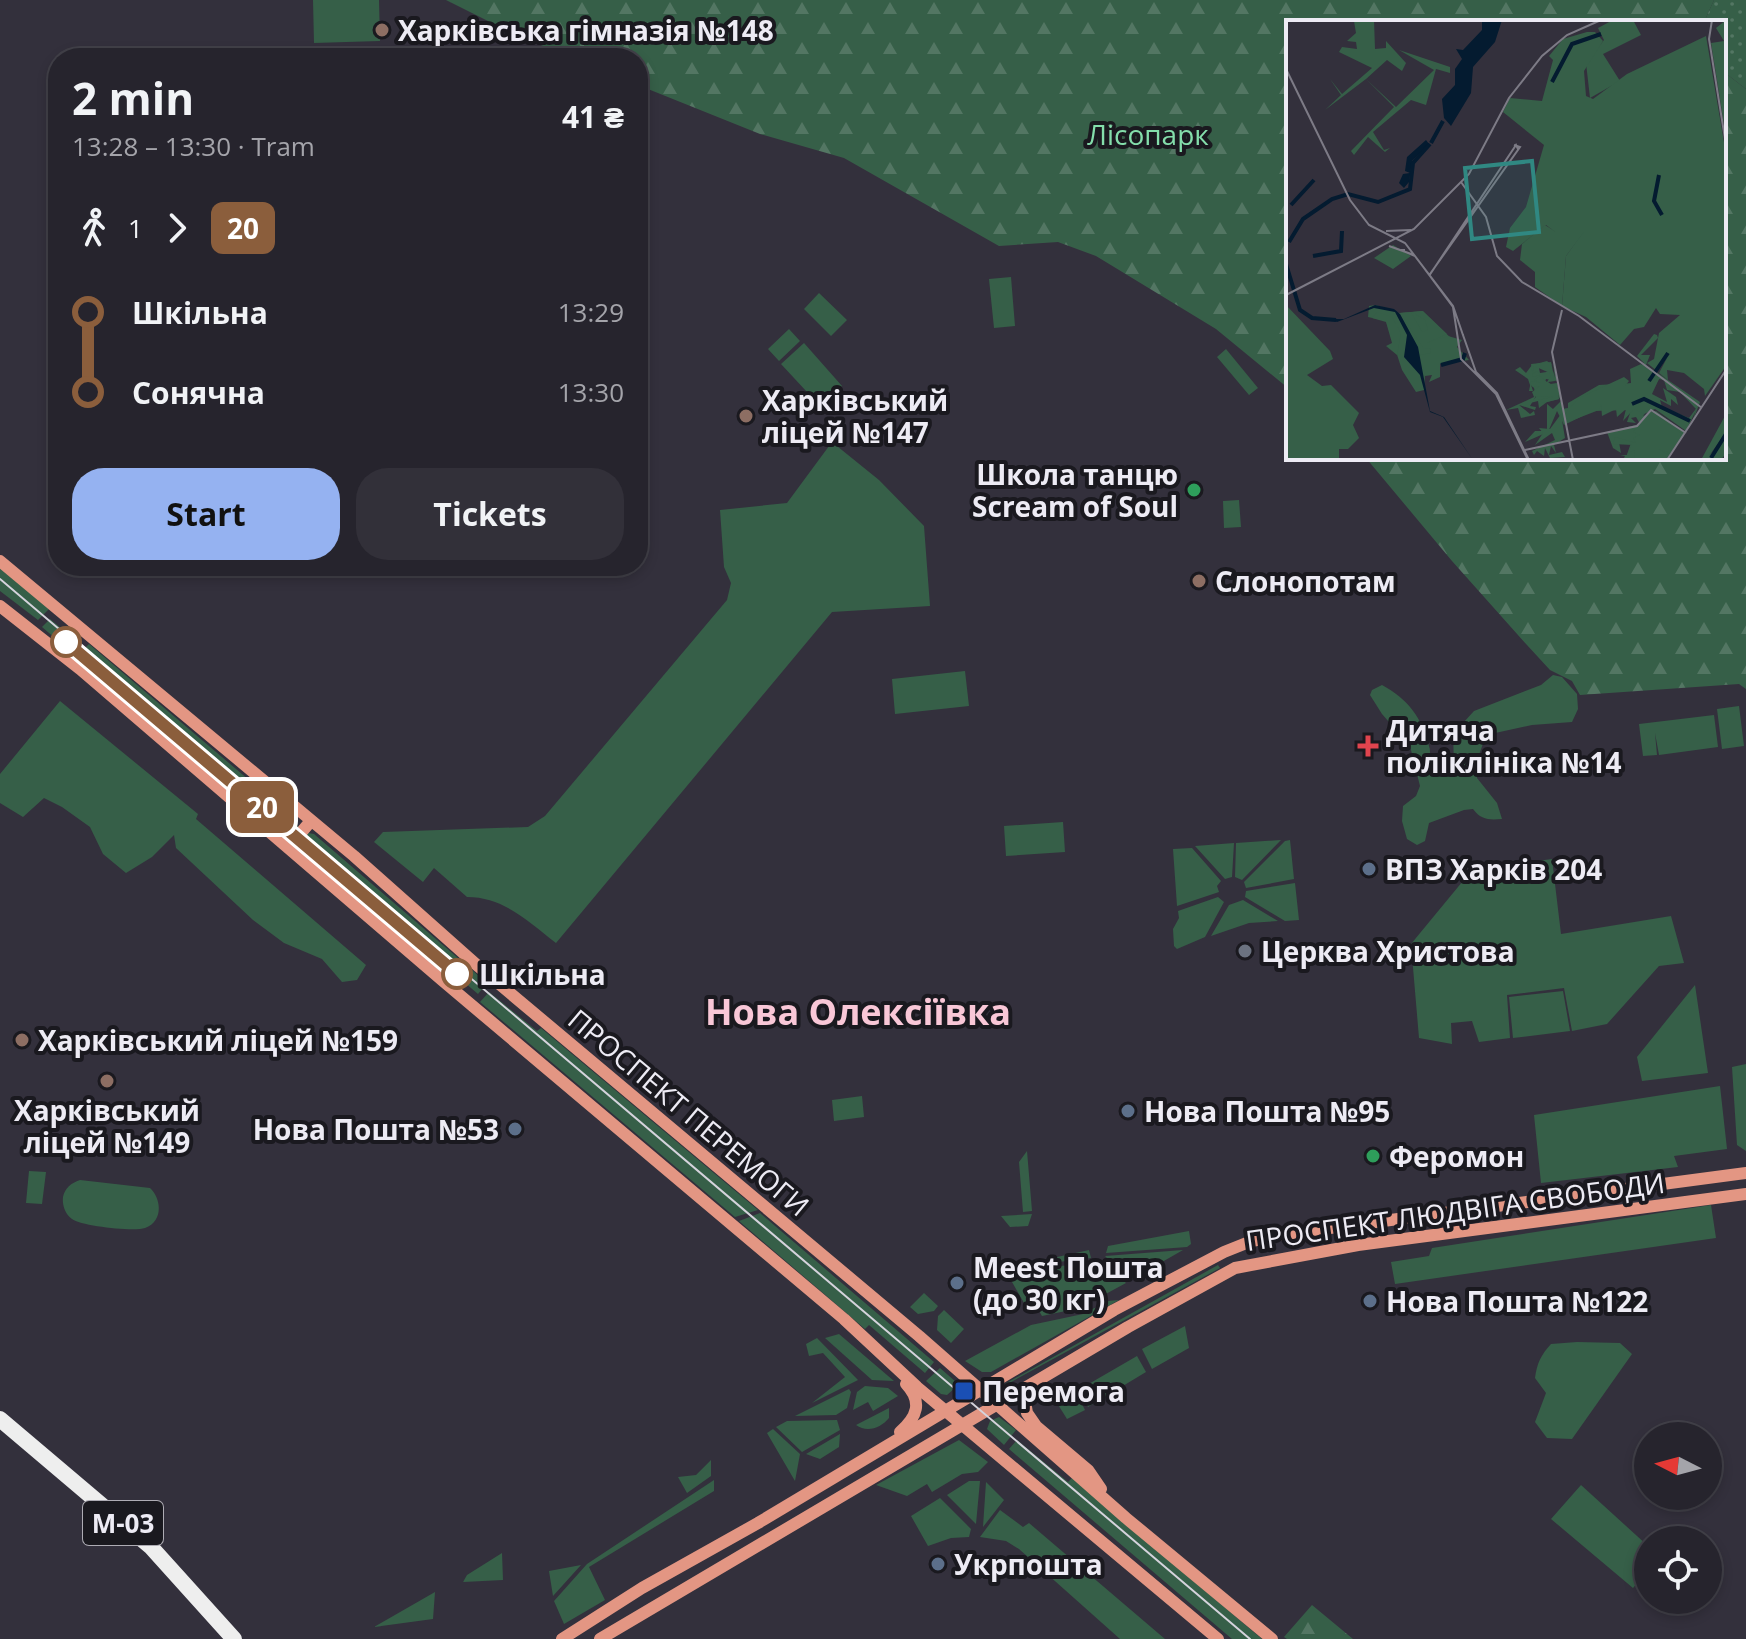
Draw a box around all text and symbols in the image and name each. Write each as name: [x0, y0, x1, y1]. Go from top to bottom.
place label: Харківська гімназія №148: [398, 11, 774, 49]
inset map: [1286, 20, 1726, 460]
marker: Харківська гімназія №148: [373, 21, 391, 39]
text: 2 min: [72, 68, 194, 128]
text: 41 ₴: [562, 96, 624, 137]
park label: Лісопарк: [1087, 115, 1209, 153]
text: 13:28 – 13:30 · Tram: [72, 128, 315, 164]
icon: walk: [72, 206, 116, 250]
icon: forward: [155, 206, 199, 250]
text: 20: [227, 209, 259, 247]
text: 1: [128, 210, 143, 246]
text: Шкільна: [132, 292, 268, 333]
text: 13:29: [558, 294, 624, 330]
text: Сонячна: [132, 372, 265, 413]
text: 13:30: [558, 374, 624, 410]
place label: Харківський ліцей №147: [762, 381, 948, 451]
marker: Харківський ліцей №147: [737, 407, 755, 425]
place label: Школа танцю Scream of Soul: [972, 455, 1178, 525]
button: Start: [72, 468, 340, 560]
button: Tickets: [356, 468, 624, 560]
marker: Школа танцю Scream of Soul: [1185, 481, 1203, 499]
place label: Слонопотам: [1215, 562, 1396, 600]
marker: Слонопотам: [1190, 572, 1208, 590]
unlabelled marker: [51, 627, 81, 657]
place label: Дитяча поліклініка №14: [1386, 711, 1622, 781]
marker: Дитяча поліклініка №14: [1357, 735, 1379, 757]
line badge: 20: [226, 781, 298, 833]
text: 20: [246, 788, 278, 826]
place label: ВПЗ Харків 204: [1385, 850, 1602, 888]
marker: ВПЗ Харків 204: [1360, 860, 1378, 878]
place label: Церква Христова: [1261, 932, 1515, 970]
marker: Церква Христова: [1236, 942, 1254, 960]
place label: Шкільна: [479, 955, 606, 993]
marker: Шкільна: [442, 959, 472, 989]
district label: Нова Олексіївка: [705, 987, 1011, 1036]
street label: ПРОСПЕКТ ПЕРЕМОГИ: [561, 1000, 817, 1224]
place label: Харківський ліцей №159: [38, 1021, 398, 1059]
marker: Харківський ліцей №159: [13, 1031, 31, 1049]
marker: Харківський ліцей №149: [98, 1072, 116, 1090]
place label: Харківський ліцей №149: [14, 1091, 200, 1161]
place label: Нова Пошта №95: [1144, 1092, 1390, 1130]
marker: Нова Пошта №95: [1119, 1102, 1137, 1120]
place label: Нова Пошта №53: [253, 1110, 499, 1148]
marker: Нова Пошта №53: [506, 1120, 524, 1138]
place label: Феромон: [1389, 1137, 1524, 1175]
marker: Феромон: [1364, 1147, 1382, 1165]
street label: ПРОСПЕКТ ЛЮДВІГА СВОБОДИ: [1243, 1163, 1667, 1259]
place label: Meest Пошта (до 30 кг): [973, 1248, 1164, 1318]
marker: Meest Пошта (до 30 кг): [948, 1274, 966, 1292]
place label: Нова Пошта №122: [1386, 1282, 1648, 1320]
marker: Нова Пошта №122: [1361, 1292, 1379, 1310]
place label: Перемога: [982, 1372, 1125, 1410]
marker: Перемога: [953, 1380, 975, 1402]
north arrow: [1634, 1422, 1722, 1510]
map controls: [1634, 1422, 1722, 1614]
road number: М-03: [83, 1501, 163, 1545]
button: locate: [1634, 1526, 1722, 1614]
place label: Укрпошта: [954, 1545, 1103, 1583]
marker: Укрпошта: [929, 1555, 947, 1573]

